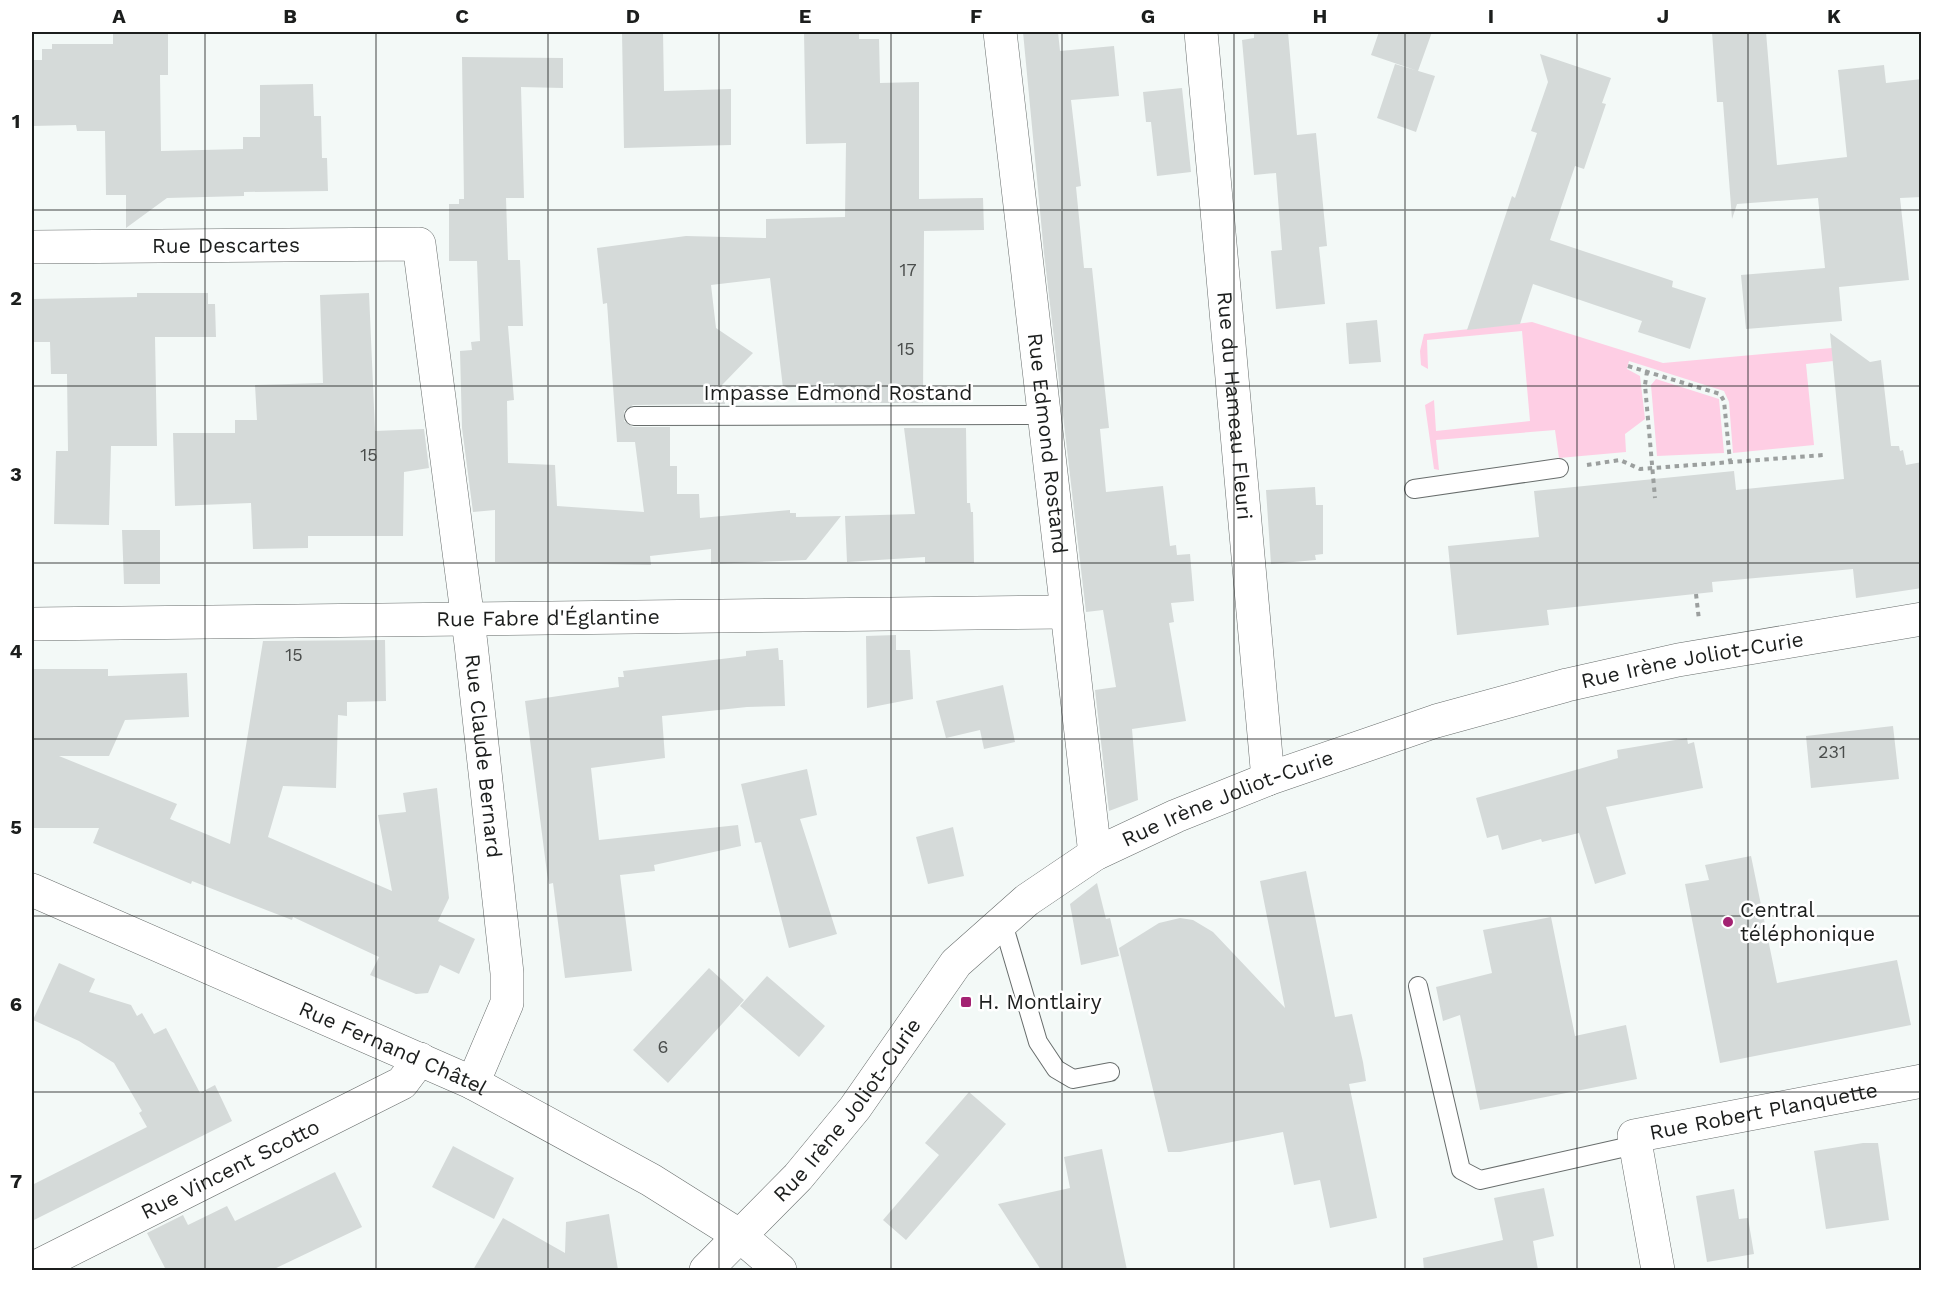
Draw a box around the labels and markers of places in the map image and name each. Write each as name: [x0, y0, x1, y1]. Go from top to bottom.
place label: Central téléphonique: [1740, 897, 1875, 946]
marker: Central téléphonique: [1721, 915, 1735, 929]
place label: H. Montlairy: [978, 989, 1102, 1014]
marker: H. Montlairy: [959, 995, 973, 1009]

